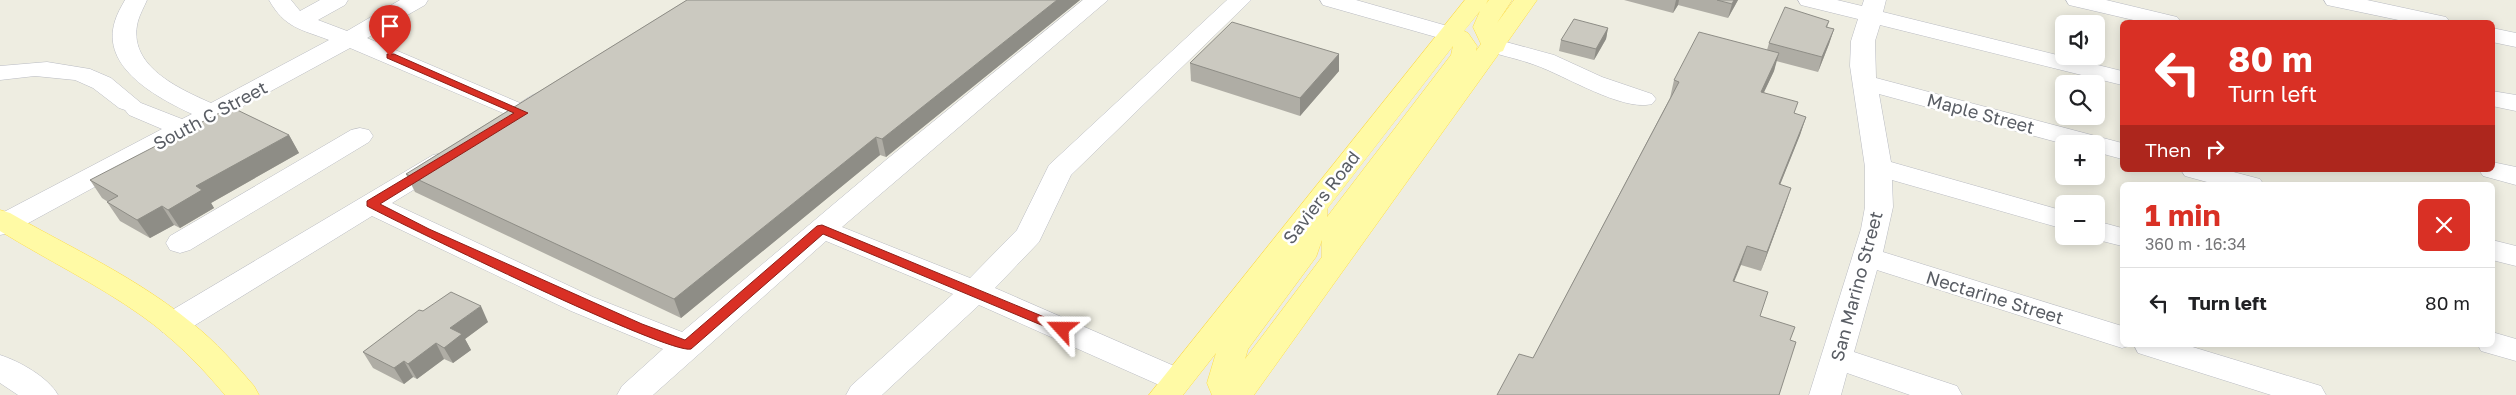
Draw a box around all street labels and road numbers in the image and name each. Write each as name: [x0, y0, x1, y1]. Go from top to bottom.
street label: South C Street: [149, 76, 271, 154]
street label: Maple Street: [1925, 88, 2037, 138]
street label: Saviers Road: [1278, 146, 1364, 248]
street label: San Marino Street: [1825, 209, 1887, 363]
street label: Nectarine Street: [1924, 266, 2066, 328]

